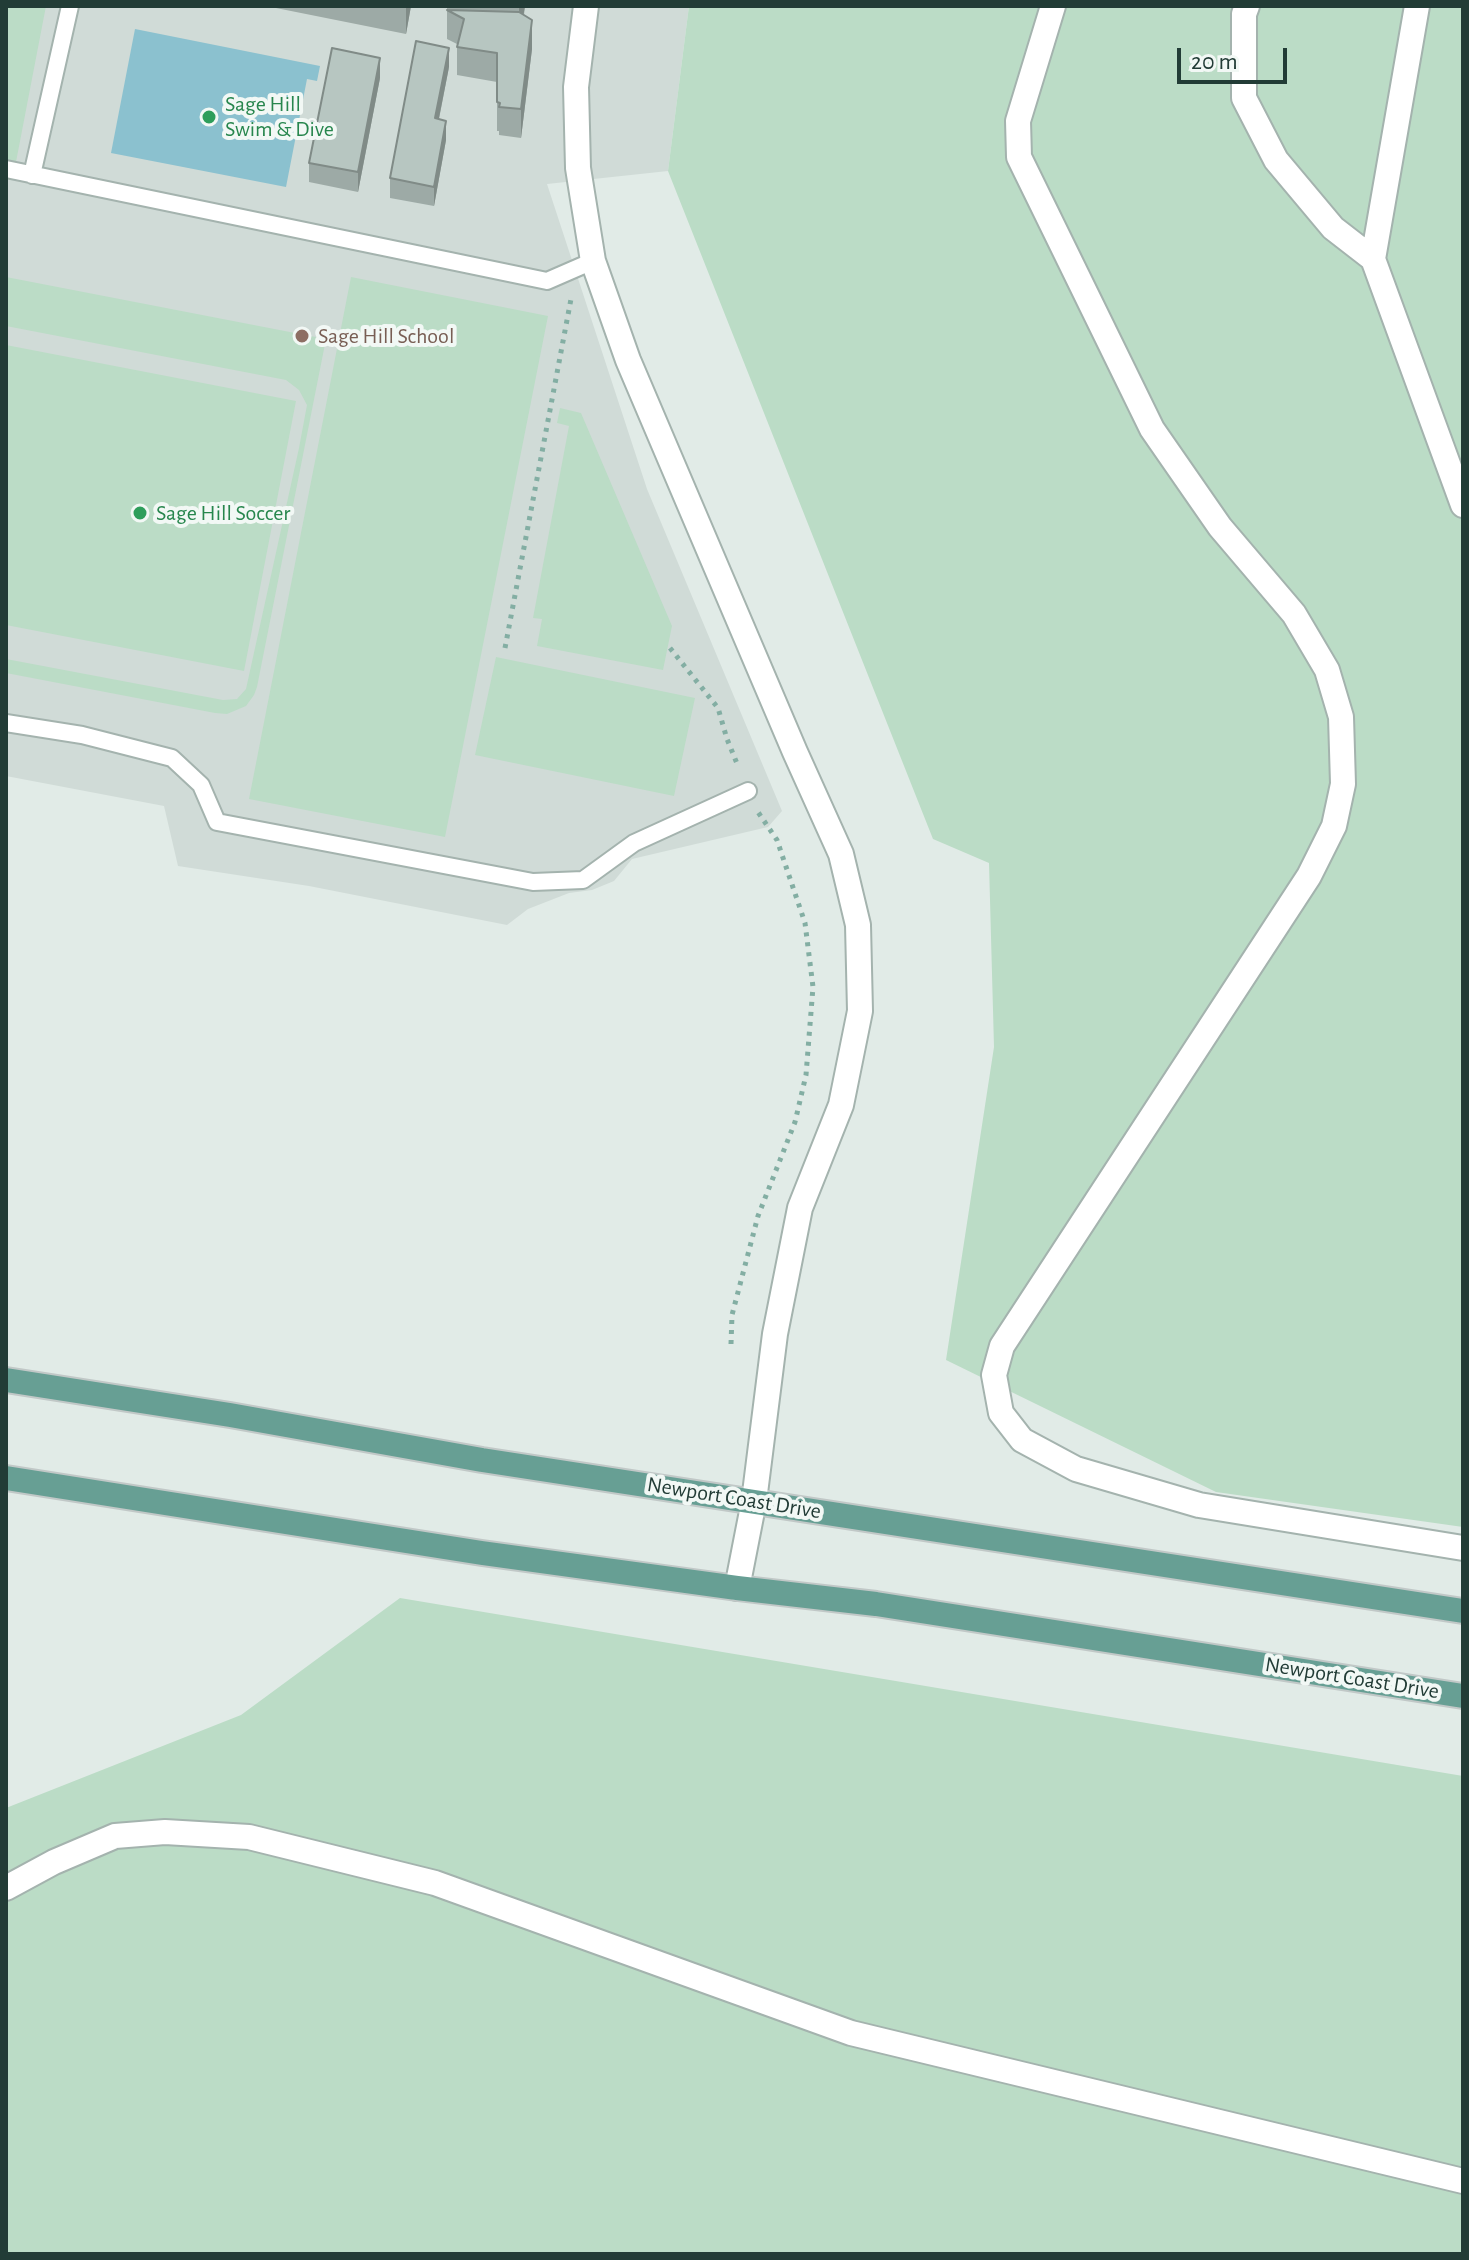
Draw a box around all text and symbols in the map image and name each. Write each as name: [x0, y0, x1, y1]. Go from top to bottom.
scale bar: [1181, 32, 1291, 82]
text: 20 m: [1191, 50, 1238, 74]
place label: Sage Hill Swim & Dive: [225, 91, 334, 142]
marker: Sage Hill Swim & Dive: [200, 108, 218, 126]
place label: Sage Hill School: [318, 323, 454, 349]
marker: Sage Hill School: [293, 327, 311, 345]
place label: Sage Hill Soccer: [156, 500, 290, 526]
marker: Sage Hill Soccer: [131, 504, 149, 522]
street label: Newport Coast Drive: [645, 1471, 823, 1525]
street label: Newport Coast Drive: [1263, 1651, 1441, 1705]

